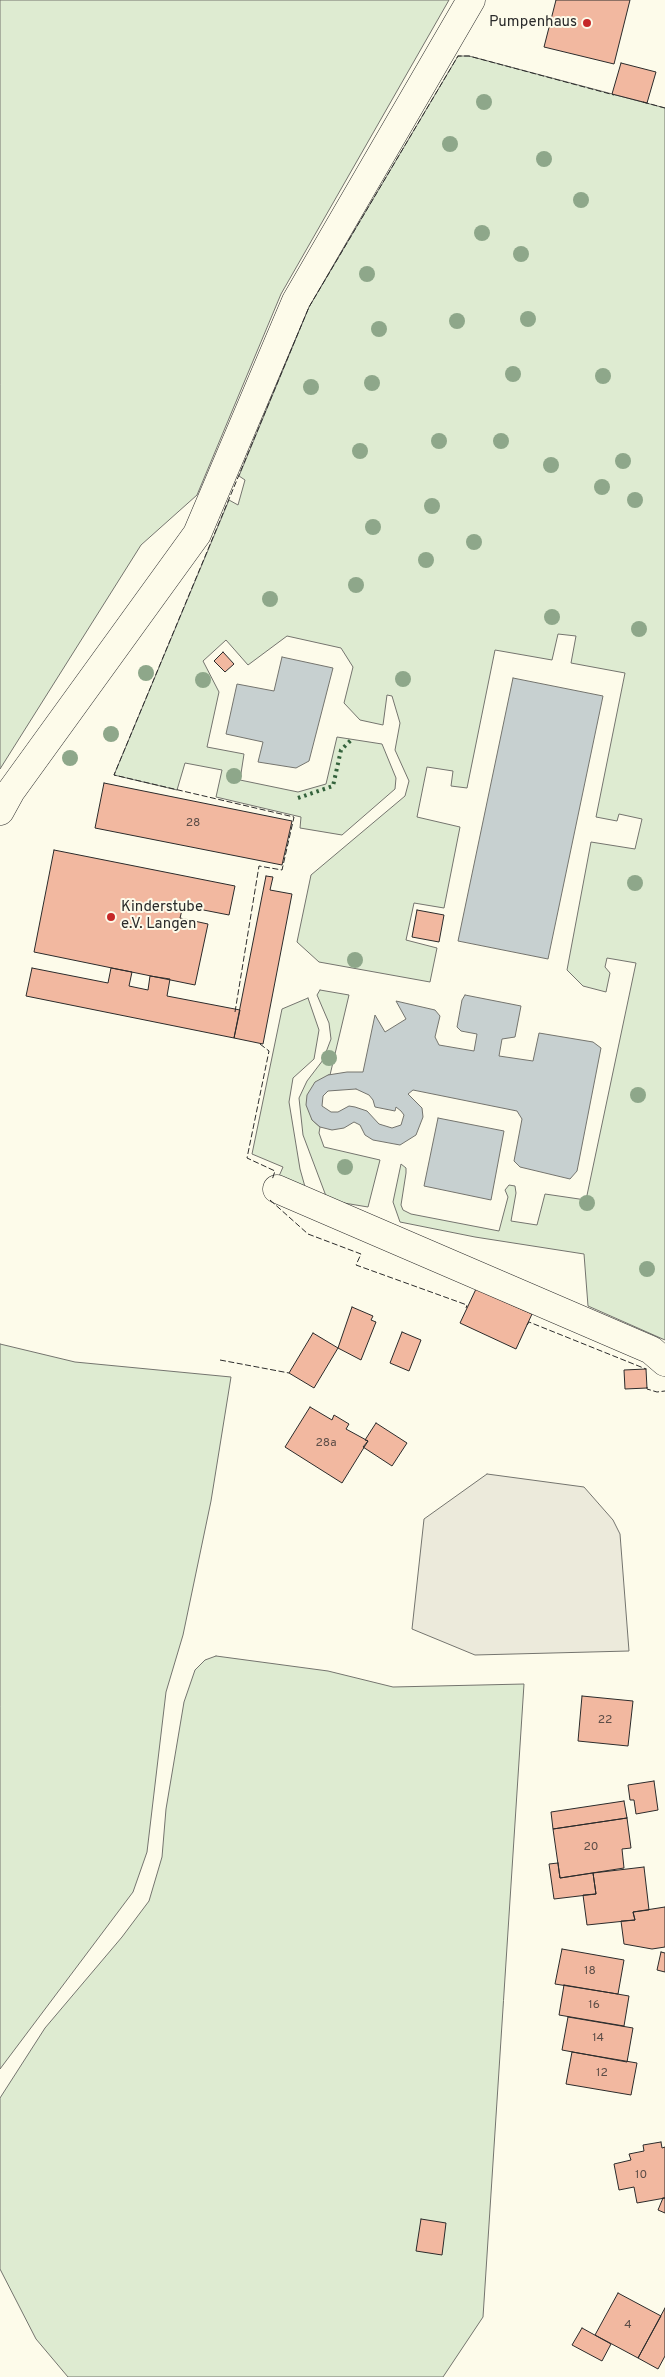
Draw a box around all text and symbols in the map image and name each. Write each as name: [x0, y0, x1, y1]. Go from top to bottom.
place label: Pumpenhaus: [489, 14, 577, 32]
marker: Pumpenhaus: [581, 17, 593, 29]
house number: 28: [186, 817, 200, 831]
place label: Kinderstube e.V. Langen: [121, 899, 203, 934]
marker: Kinderstube e.V. Langen: [105, 911, 117, 923]
house number: 28a: [315, 1437, 337, 1451]
house number: 22: [598, 1714, 612, 1728]
house number: 20: [583, 1841, 599, 1855]
house number: 18: [584, 1965, 596, 1979]
house number: 16: [588, 1999, 600, 2013]
house number: 14: [592, 2032, 604, 2046]
house number: 12: [596, 2067, 608, 2081]
house number: 10: [635, 2169, 647, 2183]
house number: 4: [624, 2319, 632, 2333]

